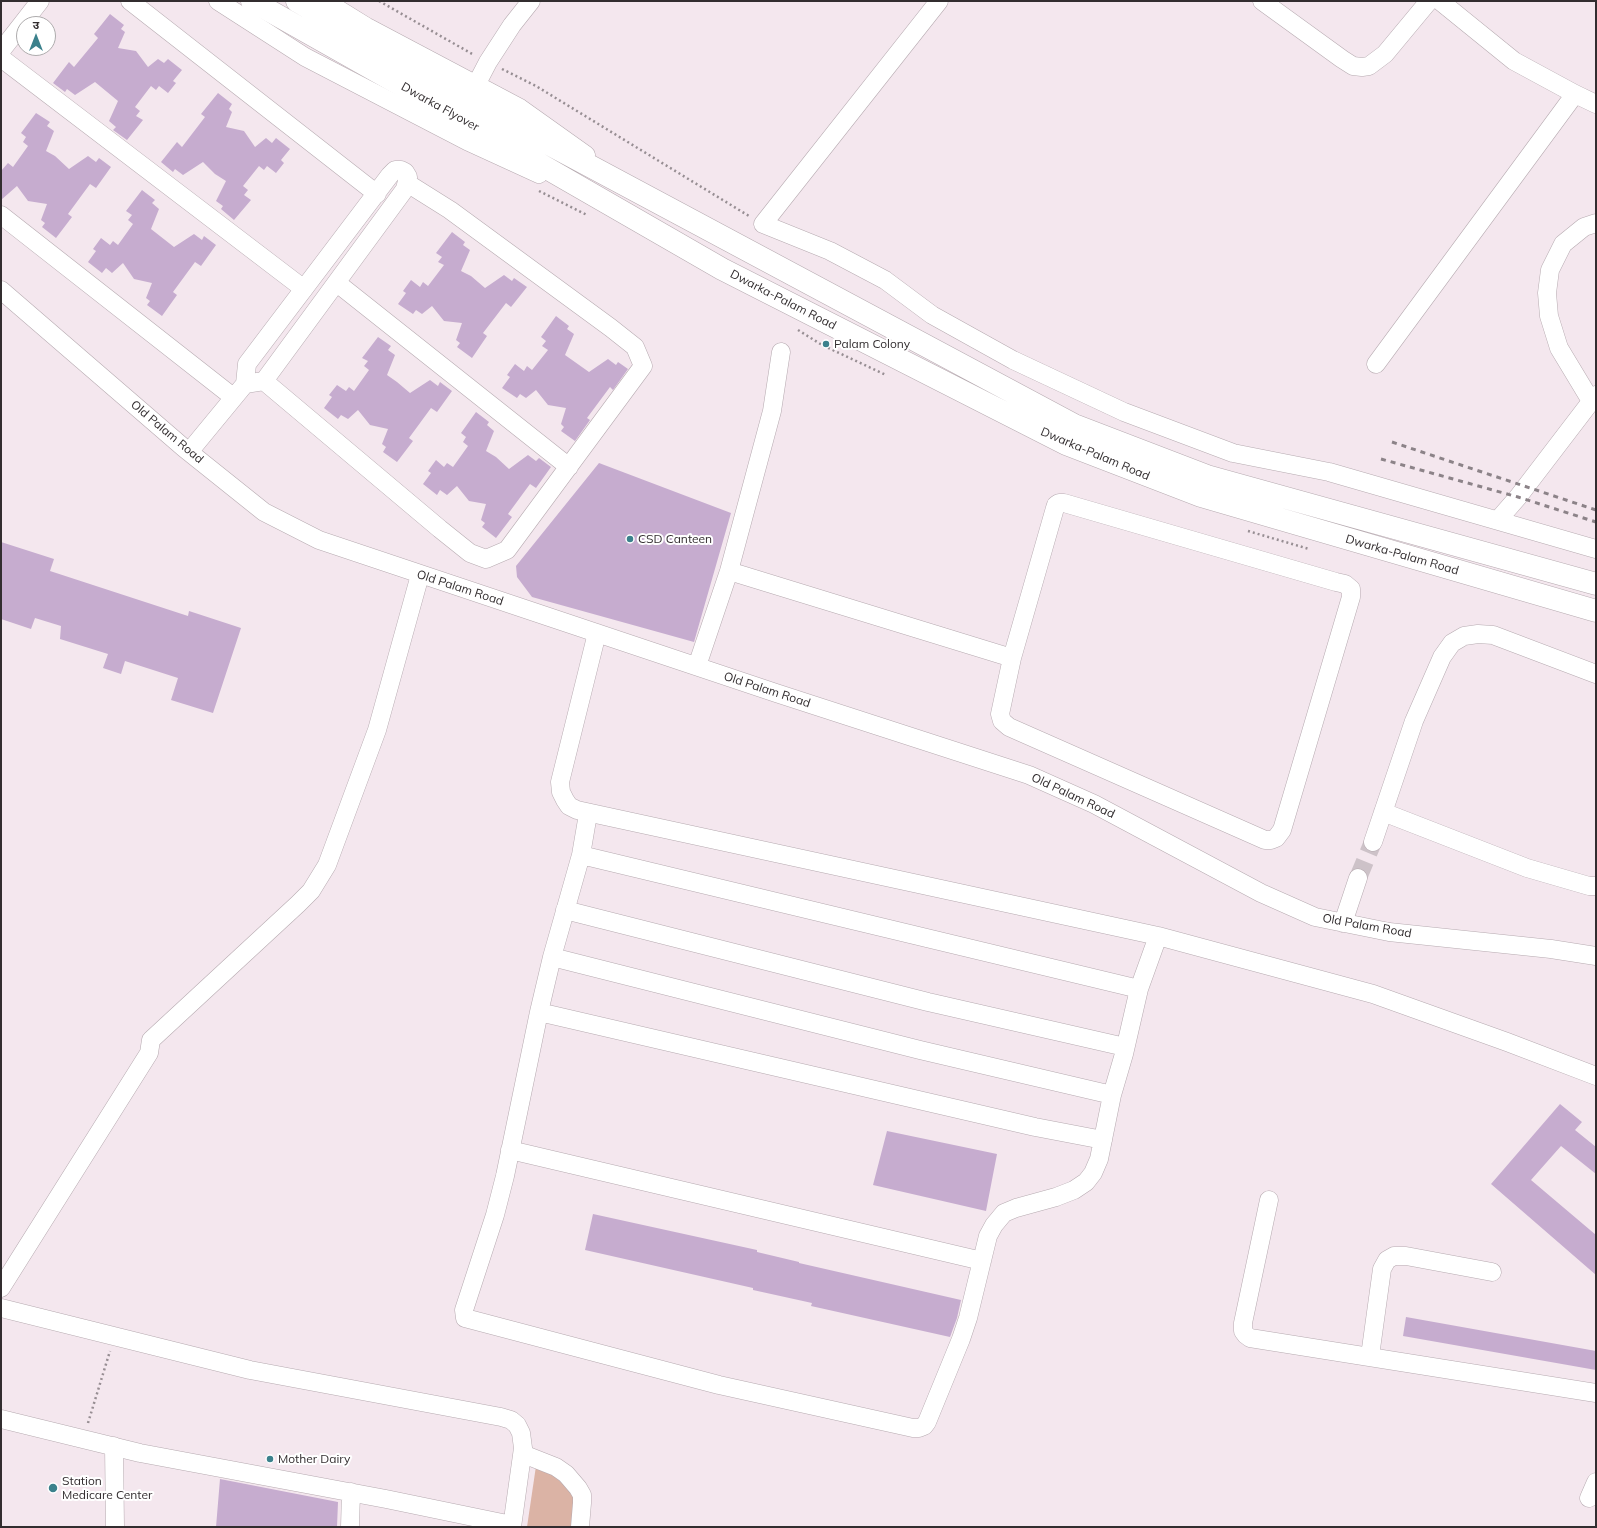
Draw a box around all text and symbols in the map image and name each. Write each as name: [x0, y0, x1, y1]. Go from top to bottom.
north arrow: [16, 16, 56, 56]
text: उ: [33, 18, 39, 32]
street label: Dwarka Flyover: [398, 80, 482, 134]
street label: Dwarka-Palam Road: [728, 267, 838, 333]
place label: Palam Colony: [834, 337, 910, 351]
marker: Palam Colony: [821, 339, 831, 349]
street label: Old Palam Road: [128, 397, 206, 467]
street label: Dwarka-Palam Road: [1038, 424, 1152, 484]
place label: CSD Canteen: [638, 532, 712, 546]
street label: Dwarka-Palam Road: [1344, 532, 1460, 578]
marker: CSD Canteen: [625, 534, 635, 544]
street label: Old Palam Road: [415, 567, 505, 609]
street label: Old Palam Road: [722, 669, 812, 711]
street label: Old Palam Road: [1029, 770, 1117, 822]
street label: Old Palam Road: [1321, 911, 1413, 941]
place label: Mother Dairy: [278, 1452, 350, 1466]
marker: Mother Dairy: [265, 1454, 275, 1464]
place label: Station Medicare Center: [62, 1474, 152, 1502]
marker: Station Medicare Center: [47, 1482, 59, 1494]

